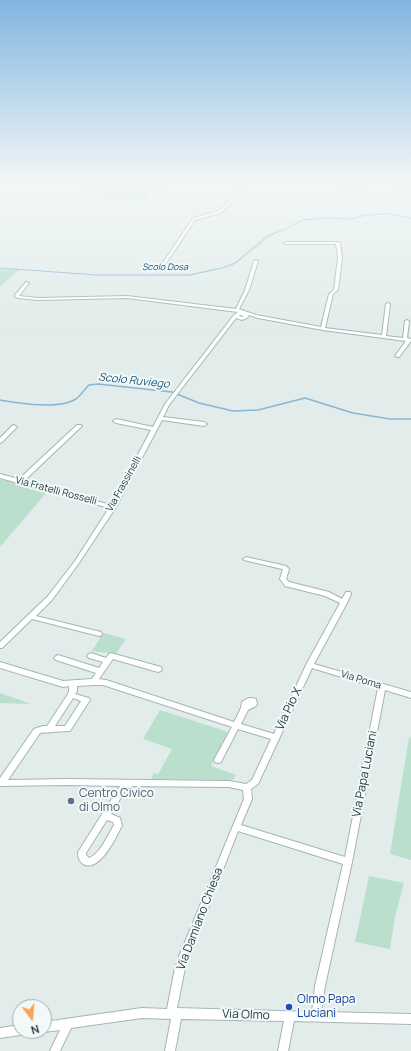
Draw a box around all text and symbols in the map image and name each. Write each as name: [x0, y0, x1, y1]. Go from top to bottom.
water label: Scolo Dosa: [142, 262, 188, 272]
water label: Scolo Ruviego: [98, 371, 170, 391]
street label: Via Frassinelli: [104, 454, 144, 514]
street label: Via Fratelli Rosselli: [14, 474, 98, 508]
street label: Via Poma: [339, 668, 383, 692]
street label: Via Pio X: [273, 685, 305, 733]
street label: Via Papa Luciani: [350, 730, 380, 818]
place label: Centro Civico di Olmo: [79, 787, 154, 815]
marker: Centro Civico di Olmo: [66, 796, 76, 806]
street label: Via Damiano Chiesa: [174, 866, 226, 972]
place label: Olmo Papa Luciani: [297, 993, 356, 1021]
north arrow: [12, 999, 52, 1039]
marker: Olmo Papa Luciani: [284, 1002, 294, 1012]
street label: Via Olmo: [222, 1007, 270, 1023]
text: N: [29, 1022, 41, 1038]

